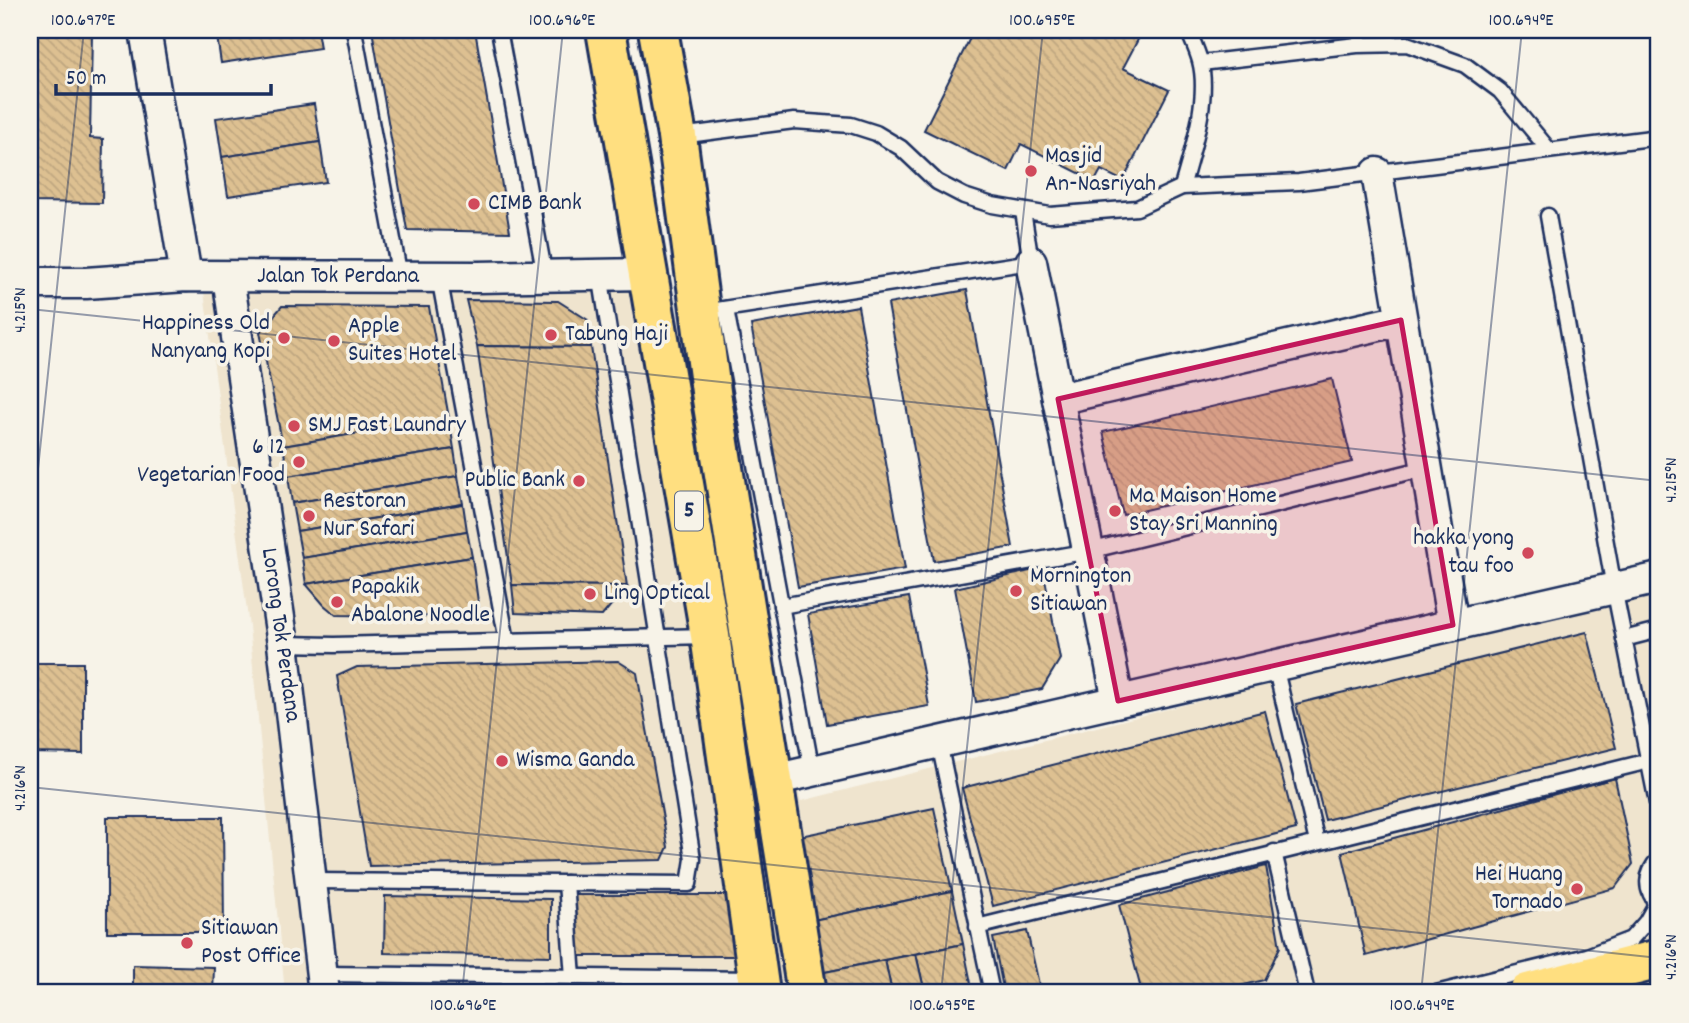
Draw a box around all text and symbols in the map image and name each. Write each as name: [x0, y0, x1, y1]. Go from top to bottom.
text: 100.697°E: [51, 9, 115, 34]
text: 100.696°E: [529, 9, 595, 34]
text: 100.695°E: [1009, 9, 1075, 34]
text: 100.694°E: [1488, 9, 1554, 34]
scale bar: [56, 52, 271, 96]
text: 50 m: [66, 65, 106, 95]
place label: Masjid An-Nasriyah: [1045, 140, 1156, 202]
marker: Masjid An-Nasriyah: [1023, 163, 1039, 179]
place label: CIMB Bank: [488, 187, 582, 221]
marker: CIMB Bank: [466, 196, 482, 212]
street label: Jalan Tok Perdana: [257, 260, 420, 294]
text: 4.215°N: [9, 287, 34, 333]
place label: Happiness Old Nanyang Kopi: [142, 307, 270, 369]
place label: Apple Suites Hotel: [348, 310, 457, 372]
place label: Tabung Haji: [565, 318, 668, 352]
marker: Tabung Haji: [543, 327, 559, 343]
marker: Happiness Old Nanyang Kopi: [276, 330, 292, 346]
marker: Apple Suites Hotel: [326, 333, 342, 349]
place label: SMJ Fast Laundry: [308, 409, 467, 443]
marker: SMJ Fast Laundry: [286, 418, 302, 434]
place label: 6 12 Vegetarian Food: [137, 431, 285, 493]
marker: 6 12 Vegetarian Food: [291, 454, 307, 470]
text: 4.215°N: [1660, 457, 1685, 503]
place label: Public Bank: [465, 464, 565, 498]
marker: Public Bank: [571, 473, 587, 489]
place label: Ma Maison Home Stay Sri Manning: [1129, 480, 1278, 542]
place label: Restoran Nur Safari: [323, 485, 414, 547]
road number: 5: [675, 491, 703, 530]
marker: Ma Maison Home Stay Sri Manning: [1107, 503, 1123, 519]
marker: Restoran Nur Safari: [301, 508, 317, 524]
place label: hakka yong tau foo: [1413, 522, 1514, 584]
marker: hakka yong tau foo: [1520, 545, 1536, 561]
street label: Lorong Tok Perdana: [251, 546, 309, 725]
place label: Mornington Sitiawan: [1030, 560, 1131, 622]
place label: Papakik Abalone Noodle: [351, 571, 490, 633]
place label: Ling Optical: [604, 577, 710, 611]
marker: Mornington Sitiawan: [1008, 583, 1024, 599]
marker: Ling Optical: [582, 586, 598, 602]
marker: Papakik Abalone Noodle: [329, 594, 345, 610]
place label: Wisma Ganda: [516, 744, 635, 778]
marker: Wisma Ganda: [494, 753, 510, 769]
text: 4.216°N: [9, 765, 34, 811]
place label: Hei Huang Tornado: [1475, 858, 1563, 920]
marker: Hei Huang Tornado: [1569, 881, 1585, 897]
place label: Sitiawan Post Office: [201, 912, 301, 974]
text: 4.216°N: [1660, 934, 1685, 980]
marker: Sitiawan Post Office: [179, 935, 195, 951]
text: 100.696°E: [430, 994, 496, 1019]
text: 100.695°E: [909, 994, 975, 1019]
text: 100.694°E: [1389, 994, 1455, 1019]

